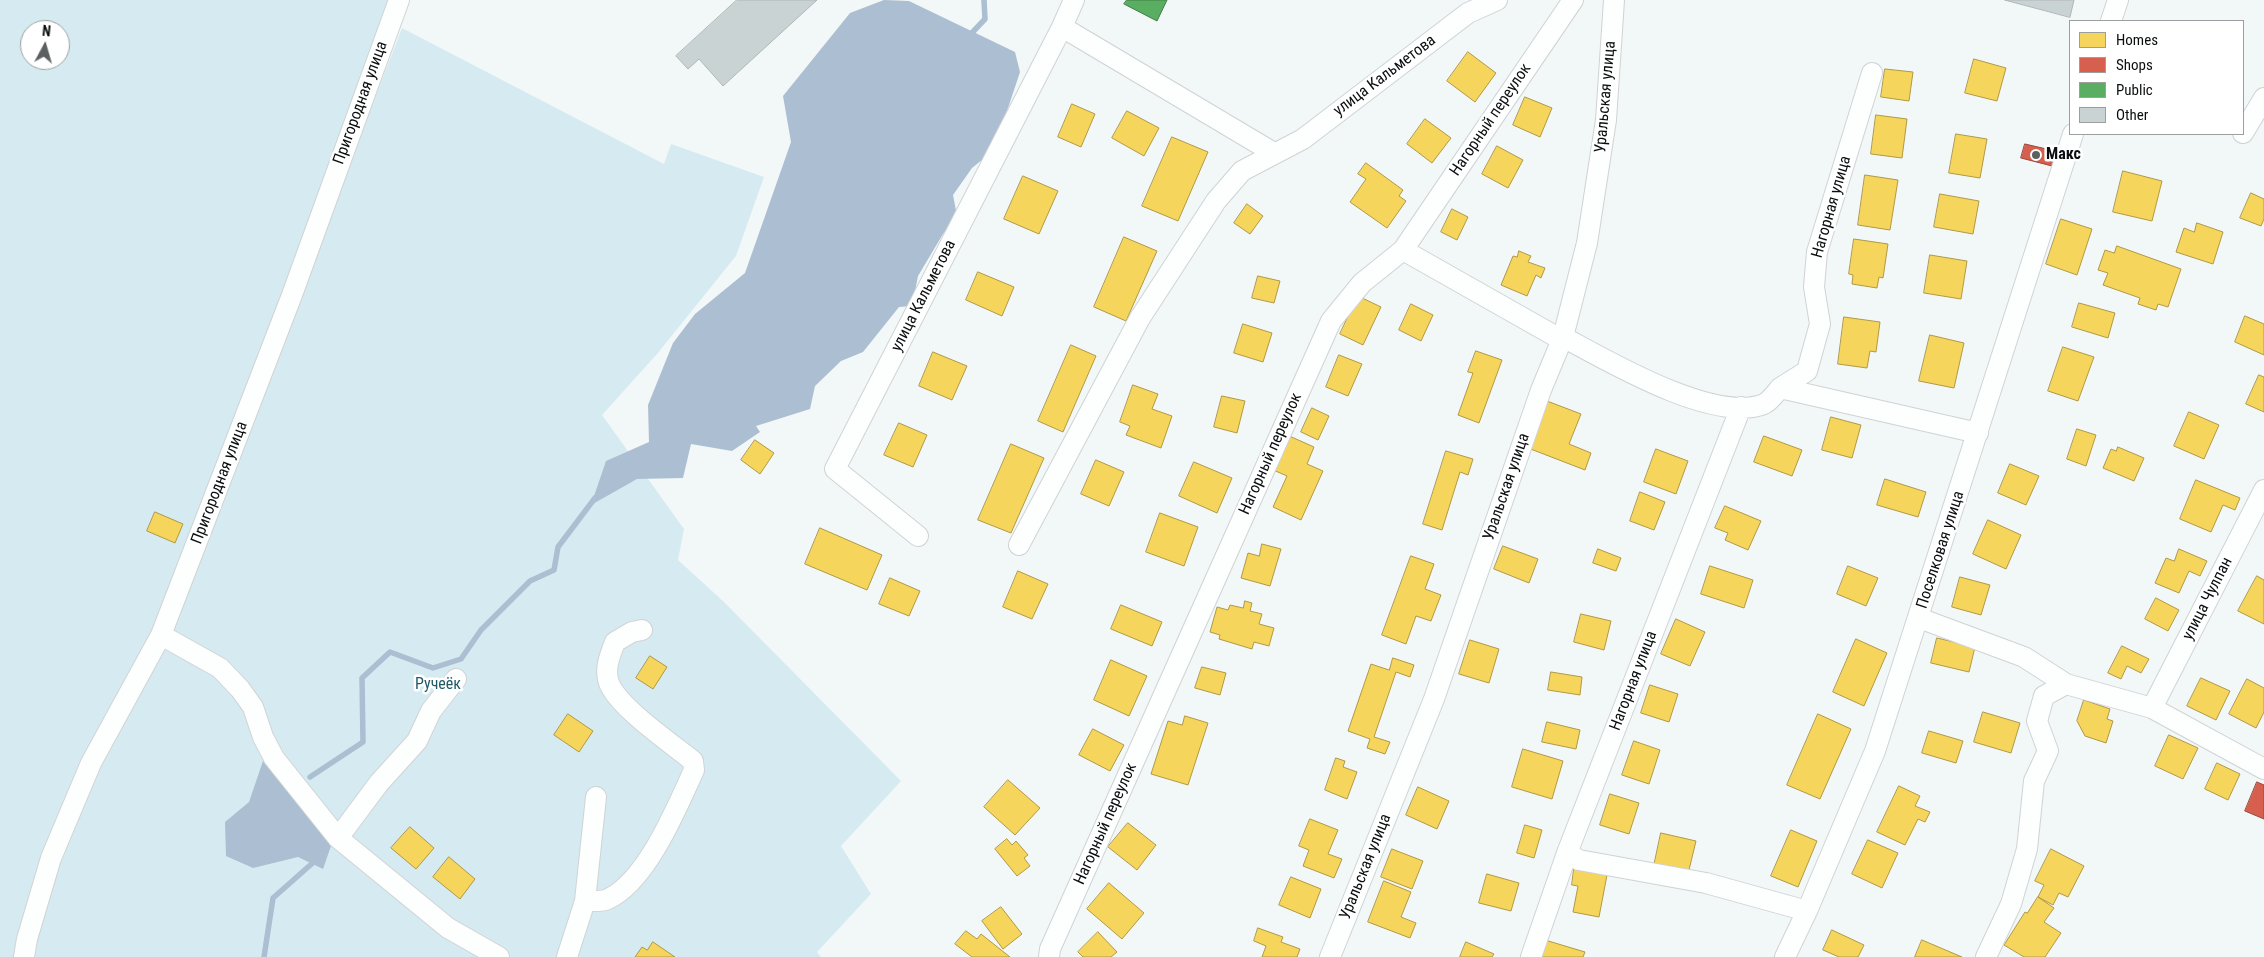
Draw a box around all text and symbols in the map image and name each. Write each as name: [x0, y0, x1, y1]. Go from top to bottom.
north arrow: [20, 20, 70, 70]
legend: [2069, 20, 2244, 135]
text: N: [41, 23, 52, 39]
street label: улица Кальметова: [1330, 31, 1440, 121]
text: Homes: [2116, 31, 2158, 49]
street label: Пригородная улица: [330, 39, 392, 167]
street label: Уральская улица: [1592, 40, 1620, 154]
text: Shops: [2116, 56, 2153, 74]
street label: Нагорный переулок: [1446, 60, 1536, 180]
text: Public: [2116, 81, 2153, 99]
text: Other: [2116, 106, 2148, 124]
place label: Макс: [2046, 145, 2081, 165]
marker: Макс: [2030, 149, 2042, 161]
street label: Нагорная улица: [1808, 154, 1856, 260]
street label: улица Кальметова: [888, 237, 960, 355]
street label: Нагорный переулок: [1236, 390, 1306, 518]
street label: Пригородная улица: [188, 419, 252, 547]
street label: Уральская улица: [1480, 431, 1534, 543]
street label: Поселковая улица: [1913, 489, 1969, 611]
street label: улица Чулпан: [2179, 554, 2237, 644]
street label: Нагорная улица: [1606, 628, 1662, 734]
park label: Ручеёк: [415, 675, 461, 695]
street label: Нагорный переулок: [1071, 760, 1141, 888]
street label: Уральская улица: [1336, 811, 1396, 923]

